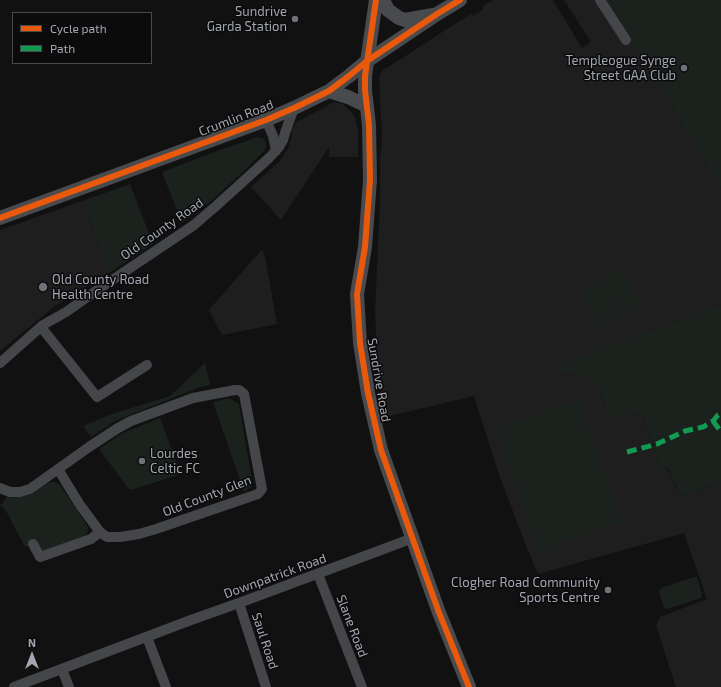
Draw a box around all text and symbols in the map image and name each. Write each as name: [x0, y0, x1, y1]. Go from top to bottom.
place label: Sundrive Garda Station: [207, 4, 287, 35]
legend: [12, 12, 152, 64]
marker: Sundrive Garda Station: [290, 14, 300, 24]
text: Cycle path: [50, 21, 107, 35]
text: Path: [50, 41, 75, 55]
place label: Templeogue Synge Street GAA Club: [565, 53, 676, 84]
marker: Templeogue Synge Street GAA Club: [679, 63, 689, 73]
street label: Crumlin Road: [196, 97, 276, 139]
street label: Old County Road: [118, 195, 206, 263]
place label: Old County Road Health Centre: [52, 272, 149, 303]
marker: Old County Road Health Centre: [37, 281, 49, 293]
street label: Sundrive Road: [364, 337, 394, 423]
place label: Lourdes Celtic FC: [150, 446, 200, 477]
marker: Lourdes Celtic FC: [137, 456, 147, 466]
street label: Old County Glen: [160, 472, 254, 520]
street label: Downpatrick Road: [222, 550, 328, 602]
place label: Clogher Road Community Sports Centre: [451, 575, 600, 606]
marker: Clogher Road Community Sports Centre: [603, 585, 613, 595]
street label: Slane Road: [333, 593, 371, 659]
street label: Saul Road: [249, 611, 281, 671]
north arrow: [12, 635, 52, 675]
text: N: [28, 636, 36, 649]

